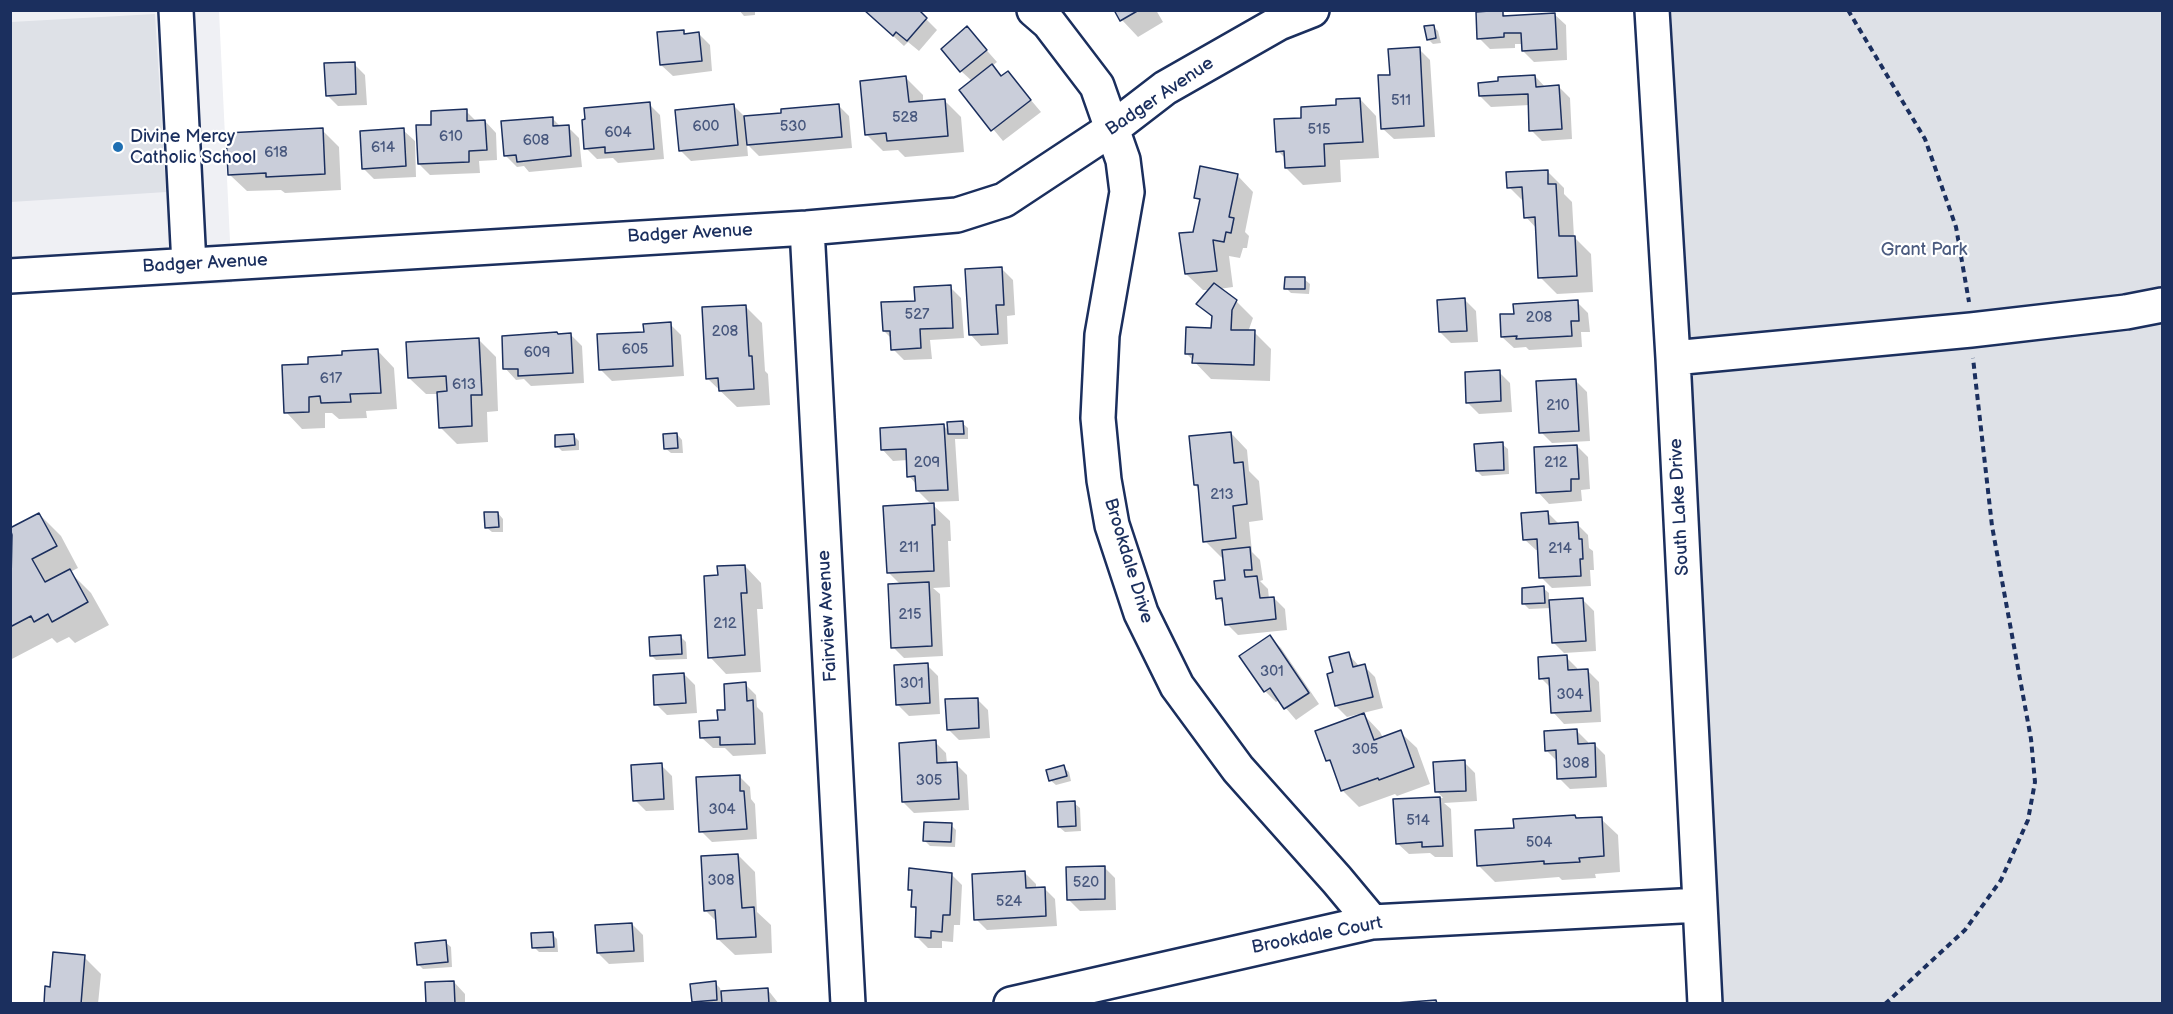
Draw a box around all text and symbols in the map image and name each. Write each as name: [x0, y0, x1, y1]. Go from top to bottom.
street label: Badger Avenue: [1102, 53, 1218, 141]
house number: 511: [1391, 92, 1411, 110]
house number: 528: [892, 109, 918, 127]
house number: 600: [693, 118, 719, 136]
house number: 530: [780, 118, 806, 136]
house number: 515: [1308, 121, 1330, 139]
house number: 604: [604, 124, 632, 142]
place label: Divine Mercy Catholic School: [130, 126, 256, 168]
house number: 610: [439, 128, 463, 146]
house number: 608: [523, 132, 549, 150]
house number: 614: [371, 139, 395, 157]
marker: Divine Mercy Catholic School: [111, 140, 125, 154]
house number: 618: [264, 144, 288, 162]
street label: Badger Avenue: [627, 220, 753, 248]
park label: Grant Park: [1881, 239, 1967, 261]
street label: Badger Avenue: [142, 250, 268, 278]
house number: 527: [905, 306, 929, 324]
house number: 208: [1526, 309, 1552, 327]
house number: 208: [712, 323, 738, 341]
house number: 605: [622, 341, 648, 359]
house number: 609: [524, 344, 550, 362]
house number: 617: [320, 370, 342, 388]
house number: 613: [452, 376, 476, 394]
house number: 210: [1546, 397, 1570, 415]
street label: South Lake Drive: [1666, 438, 1694, 576]
house number: 209: [914, 454, 940, 472]
house number: 212: [1544, 454, 1568, 472]
house number: 213: [1210, 486, 1234, 504]
street label: Brookdale Drive: [1099, 496, 1157, 626]
house number: 211: [899, 539, 919, 557]
house number: 214: [1548, 540, 1572, 558]
street label: Fairview Avenue: [814, 550, 842, 682]
house number: 215: [898, 606, 922, 624]
house number: 212: [713, 615, 737, 633]
house number: 301: [1260, 663, 1284, 681]
house number: 301: [900, 675, 924, 693]
house number: 304: [1556, 686, 1584, 704]
house number: 305: [1352, 741, 1378, 759]
house number: 308: [1563, 755, 1589, 773]
house number: 305: [916, 772, 942, 790]
house number: 304: [708, 801, 736, 819]
house number: 514: [1406, 812, 1430, 830]
house number: 504: [1526, 834, 1552, 852]
house number: 308: [708, 872, 734, 890]
house number: 520: [1073, 874, 1099, 892]
house number: 524: [996, 893, 1022, 911]
street label: Brookdale Court: [1250, 913, 1384, 959]

